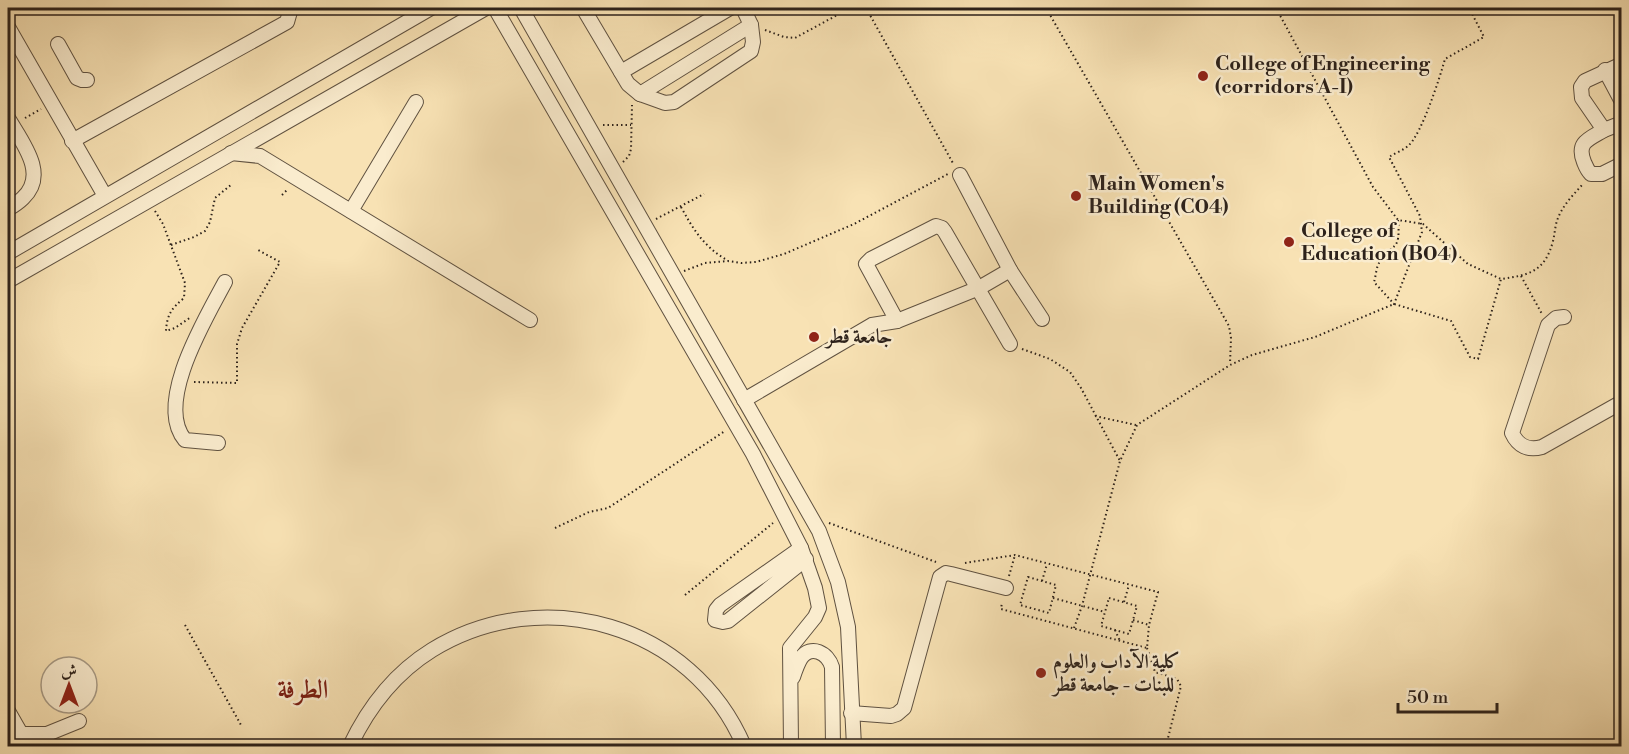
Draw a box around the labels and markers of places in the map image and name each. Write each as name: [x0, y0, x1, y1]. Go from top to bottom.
place label: College of Engineering (corridors A-I): [1215, 52, 1431, 100]
marker: College of Engineering (corridors A-I): [1196, 69, 1210, 83]
place label: Main Women's Building (C04): [1088, 172, 1229, 220]
marker: Main Women's Building (C04): [1069, 189, 1083, 203]
place label: College of Education (B04): [1301, 219, 1457, 267]
marker: College of Education (B04): [1282, 235, 1296, 249]
place label: جامعة قطر: [824, 325, 892, 350]
marker: جامعة قطر: [807, 330, 821, 344]
place label: كلية الآداب والعلوم للبنات - جامعة قطر: [1051, 648, 1180, 698]
marker: كلية الآداب والعلوم للبنات - جامعة قطر: [1034, 666, 1048, 680]

